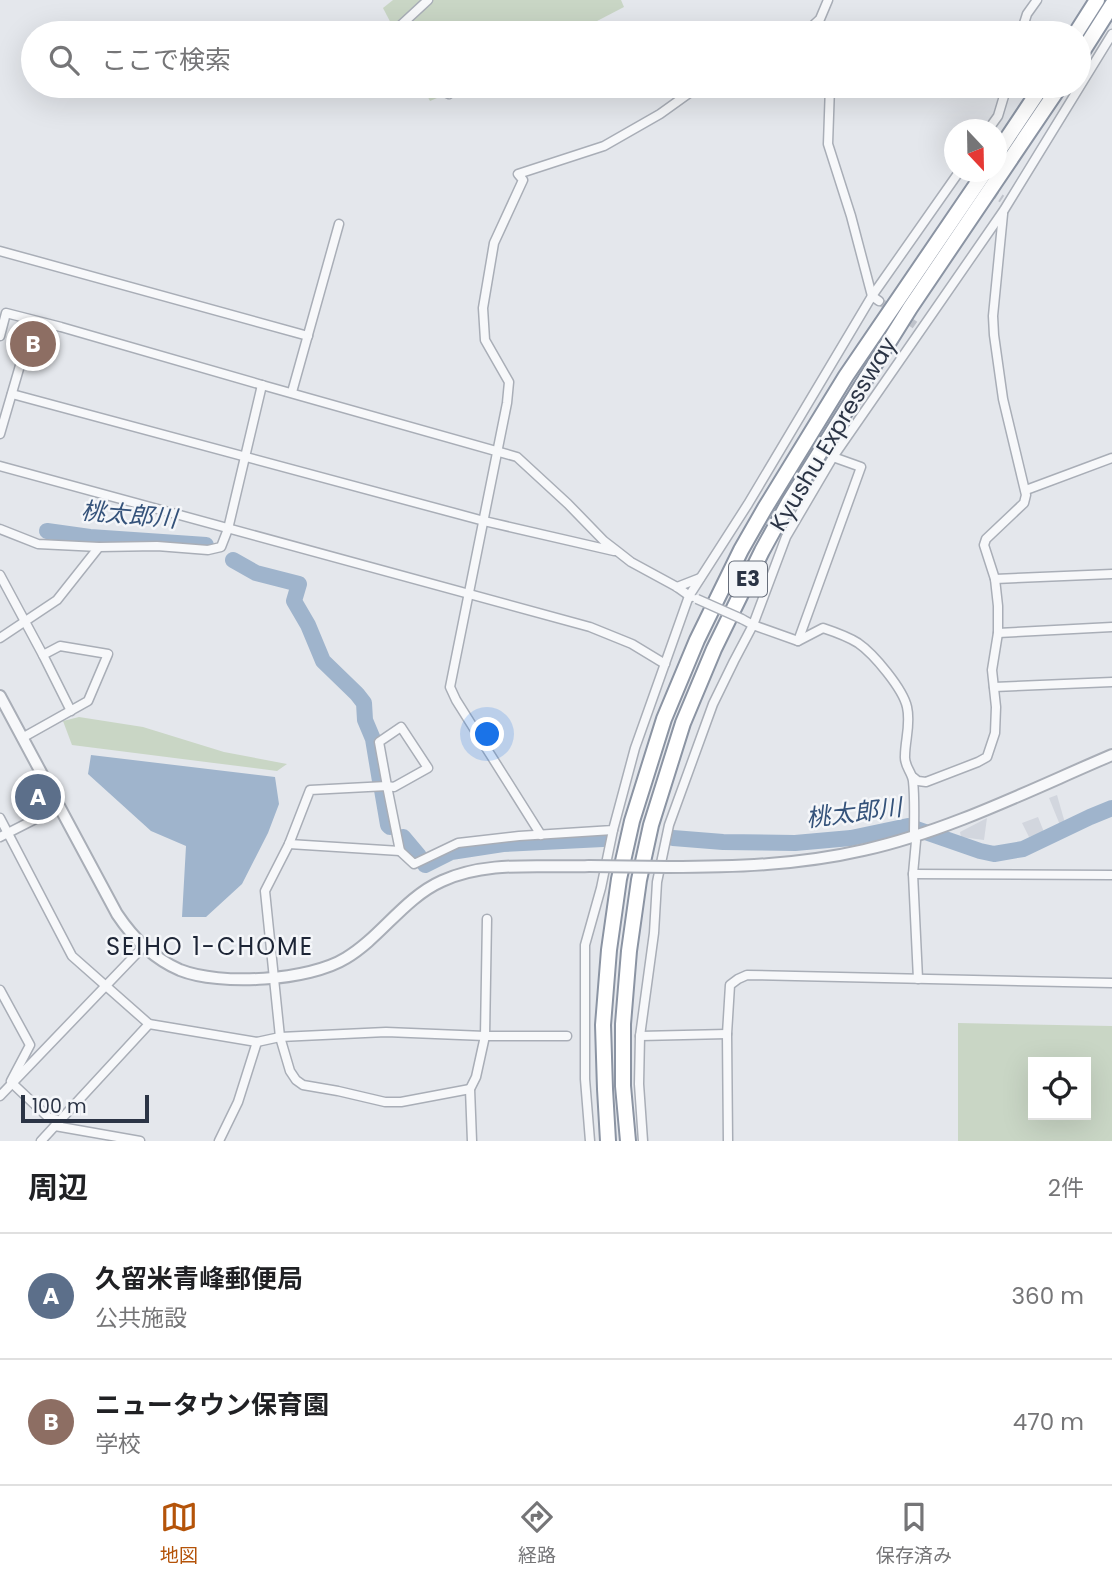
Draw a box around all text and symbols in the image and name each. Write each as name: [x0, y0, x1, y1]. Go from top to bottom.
search box: [21, 21, 1091, 98]
icon: search: [45, 41, 83, 79]
text: ここで検索: [101, 42, 231, 78]
north arrow: [944, 119, 1007, 182]
pin: B: [10, 318, 56, 370]
street label: Kyushu Expressway: [762, 331, 904, 537]
water label: 桃太郎川: [80, 494, 181, 535]
road number: E3: [729, 562, 767, 596]
your location: [470, 717, 504, 751]
pin: A: [15, 771, 61, 823]
water label: 桃太郎川: [804, 790, 907, 835]
district label: SEIHO 1-CHOME: [106, 930, 314, 963]
map controls: [1028, 1057, 1091, 1120]
button: locate: [1028, 1057, 1091, 1120]
scale bar: [21, 1092, 149, 1124]
text: 100 m: [32, 1093, 87, 1120]
text: 周辺: [28, 1166, 88, 1209]
text: 2件: [1048, 1172, 1084, 1204]
text: 久留米青峰郵便局: [95, 1261, 303, 1297]
text: A: [43, 1280, 59, 1312]
text: 360 m: [1012, 1280, 1084, 1312]
text: 公共施設: [95, 1302, 187, 1334]
text: ニュータウン保育園: [95, 1387, 329, 1423]
text: B: [43, 1406, 59, 1438]
text: 470 m: [1013, 1406, 1084, 1438]
text: 学校: [95, 1428, 141, 1460]
tab: 地図: [160, 1498, 198, 1570]
tab: 経路: [518, 1498, 556, 1570]
tab: 保存済み: [876, 1498, 952, 1570]

